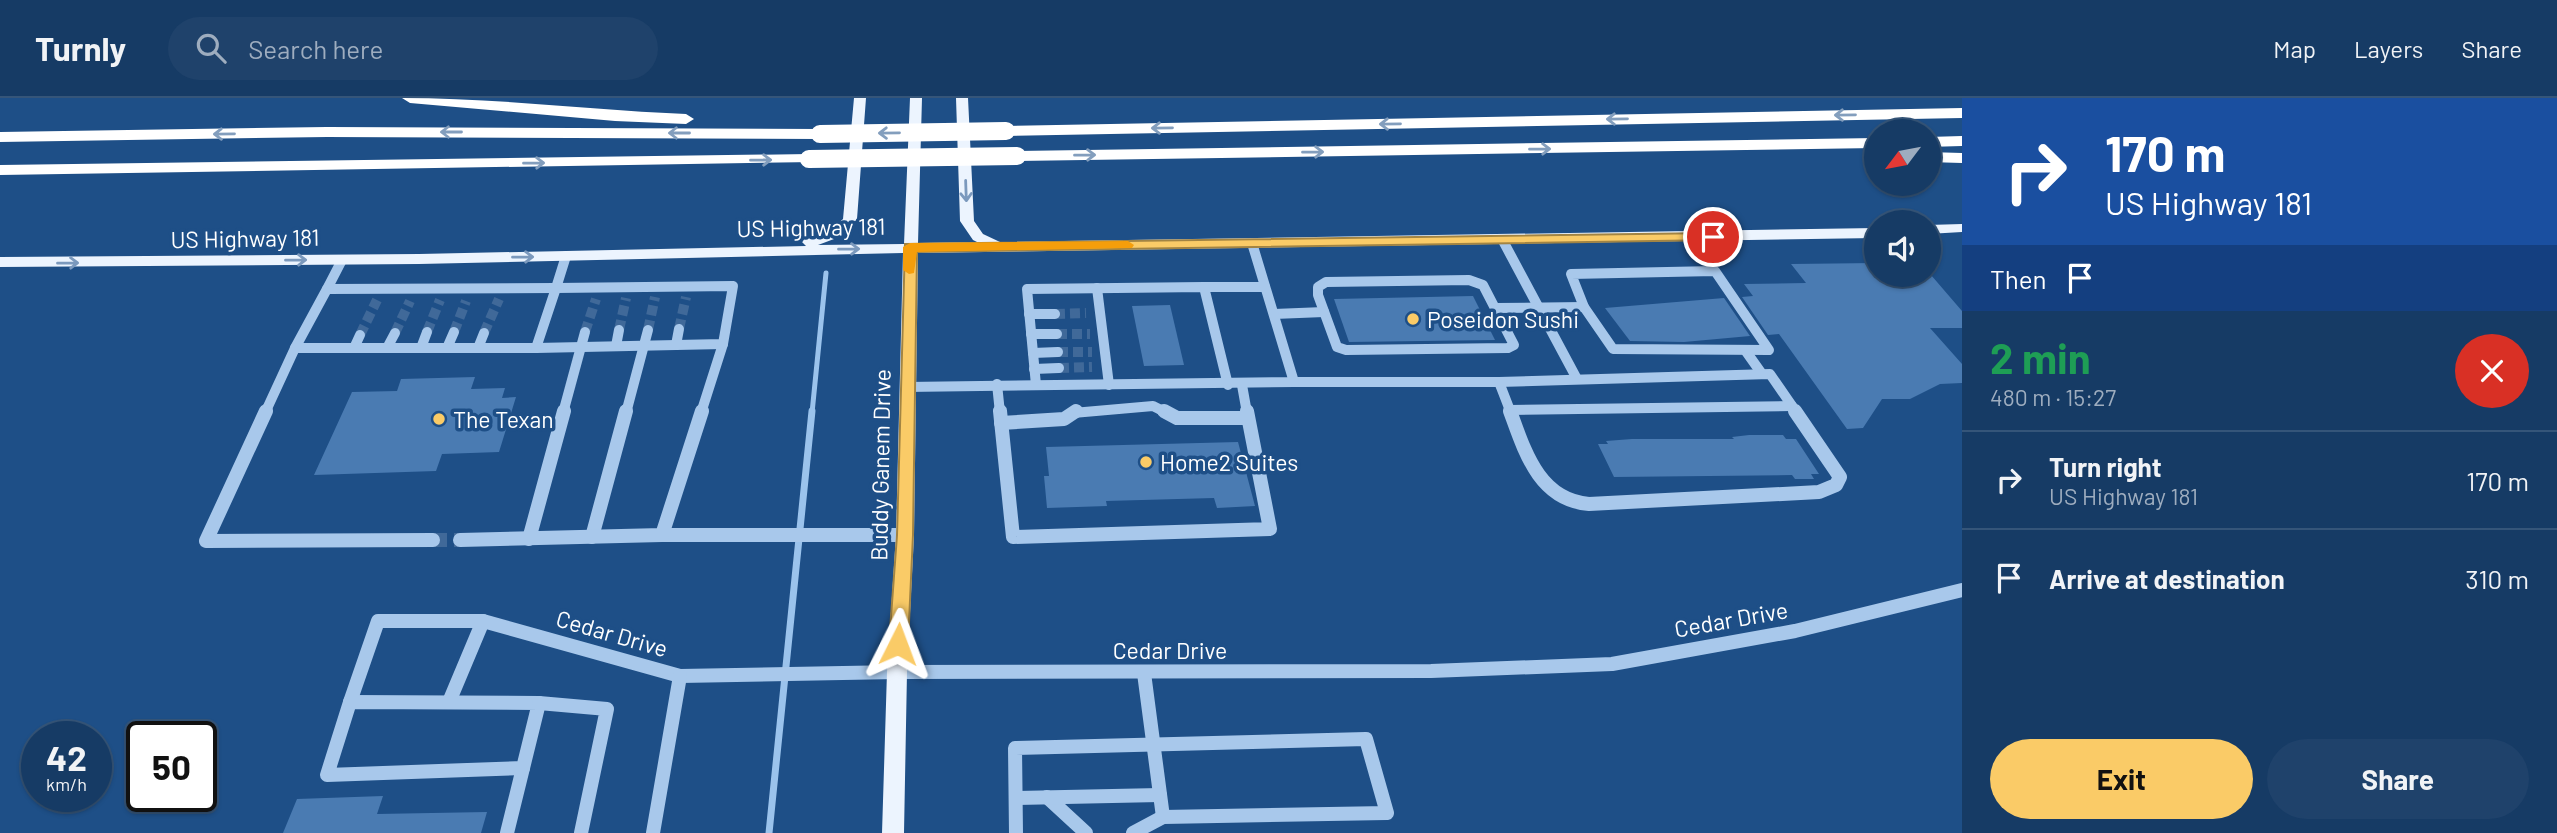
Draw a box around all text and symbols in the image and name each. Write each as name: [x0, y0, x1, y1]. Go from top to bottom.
search box: [168, 17, 658, 80]
text: Turnly: [35, 28, 126, 68]
icon: search: [192, 29, 230, 67]
text: Search here: [248, 33, 383, 64]
text: Map: [2273, 34, 2316, 63]
text: Layers: [2354, 34, 2423, 63]
text: Share: [2461, 34, 2522, 63]
one-way arrow: [1834, 108, 1857, 122]
one-way arrow: [1606, 112, 1629, 126]
one-way arrow: [1379, 117, 1402, 130]
north arrow: [1864, 119, 1941, 196]
map controls: [1864, 119, 1941, 287]
one-way arrow: [1151, 121, 1174, 135]
text: 170 m: [2105, 123, 2225, 182]
one-way arrow: [440, 125, 463, 139]
one-way arrow: [667, 126, 690, 140]
one-way arrow: [878, 126, 901, 139]
icon: right: [1990, 126, 2081, 217]
one-way arrow: [212, 127, 235, 141]
one-way arrow: [1528, 142, 1551, 156]
one-way arrow: [1301, 145, 1324, 159]
one-way arrow: [1074, 149, 1097, 162]
one-way arrow: [749, 153, 772, 166]
one-way arrow: [522, 156, 545, 169]
one-way arrow: [959, 179, 972, 202]
text: US Highway 181: [2105, 183, 2312, 221]
pin: [1683, 207, 1743, 267]
button: sound: [1864, 210, 1941, 287]
street label: US Highway 181: [736, 212, 886, 242]
icon: arrive: [1694, 218, 1732, 256]
street label: US Highway 181: [170, 223, 320, 253]
one-way arrow: [837, 242, 860, 256]
one-way arrow: [511, 250, 534, 263]
one-way arrow: [284, 254, 307, 267]
one-way arrow: [56, 256, 79, 270]
icon: arrive: [2061, 259, 2099, 297]
text: Then: [1990, 263, 2047, 294]
place label: Poseidon Sushi: [1427, 305, 1579, 333]
marker: Poseidon Sushi: [1405, 311, 1421, 327]
text: 2 min: [1990, 332, 2091, 382]
button: close: [2455, 334, 2529, 408]
street label: Buddy Ganem Drive: [864, 369, 896, 561]
text: 480 m · 15:27: [1990, 383, 2116, 411]
place label: The Texan: [453, 405, 554, 433]
marker: The Texan: [431, 411, 447, 427]
place label: Home2 Suites: [1160, 448, 1298, 476]
text: Turn right: [2049, 451, 2162, 482]
marker: Home2 Suites: [1138, 454, 1154, 470]
icon: right: [1990, 461, 2028, 499]
text: 170 m: [2466, 465, 2529, 496]
text: US Highway 181: [2049, 482, 2198, 510]
icon: arrive: [1990, 559, 2028, 597]
text: Arrive at destination: [2049, 563, 2285, 594]
text: 310 m: [2465, 563, 2529, 594]
street label: Cedar Drive: [1672, 595, 1790, 643]
street label: Cedar Drive: [553, 604, 671, 662]
position arrow: [861, 607, 935, 681]
street label: Cedar Drive: [1113, 636, 1227, 664]
speed limit sign: 50: [126, 721, 217, 812]
text: 42: [46, 736, 87, 778]
button: Exit: [1990, 739, 2253, 819]
button: Share: [2267, 739, 2529, 819]
text: km/h: [46, 773, 87, 795]

